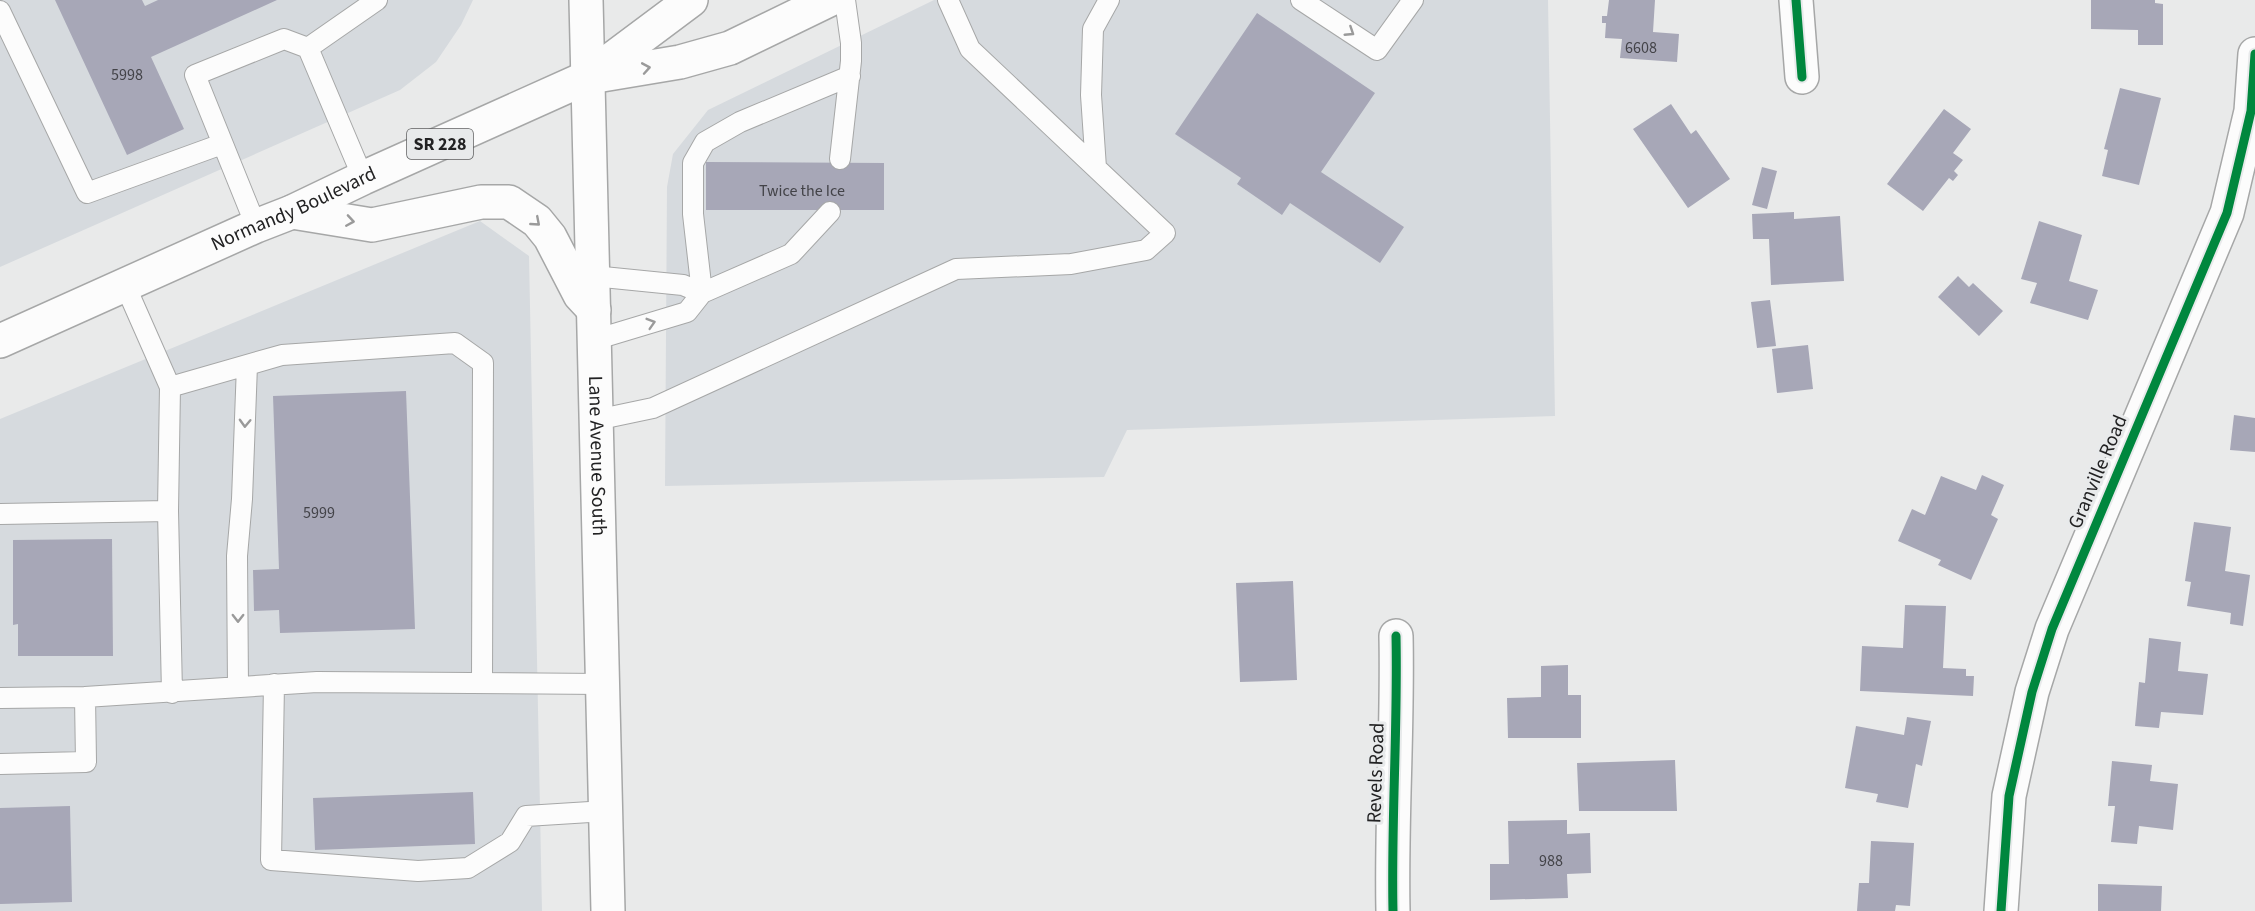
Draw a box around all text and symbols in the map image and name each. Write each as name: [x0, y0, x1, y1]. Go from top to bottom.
one-way arrow: [1343, 25, 1354, 36]
house number: 6608: [1625, 37, 1657, 59]
one-way arrow: [641, 62, 651, 74]
house number: 5998: [111, 64, 143, 86]
road number: SR 228: [407, 129, 473, 159]
street label: Normandy Boulevard: [207, 160, 381, 258]
house number: Twice the Ice: [759, 180, 845, 202]
one-way arrow: [345, 215, 355, 227]
one-way arrow: [529, 215, 539, 226]
one-way arrow: [645, 318, 656, 330]
street label: Lane Avenue South: [581, 375, 613, 536]
street label: Granville Road: [2061, 411, 2135, 533]
one-way arrow: [238, 419, 251, 428]
house number: 5999: [303, 502, 335, 524]
one-way arrow: [232, 614, 244, 623]
street label: Revels Road: [1360, 722, 1392, 824]
house number: 988: [1539, 850, 1563, 872]

